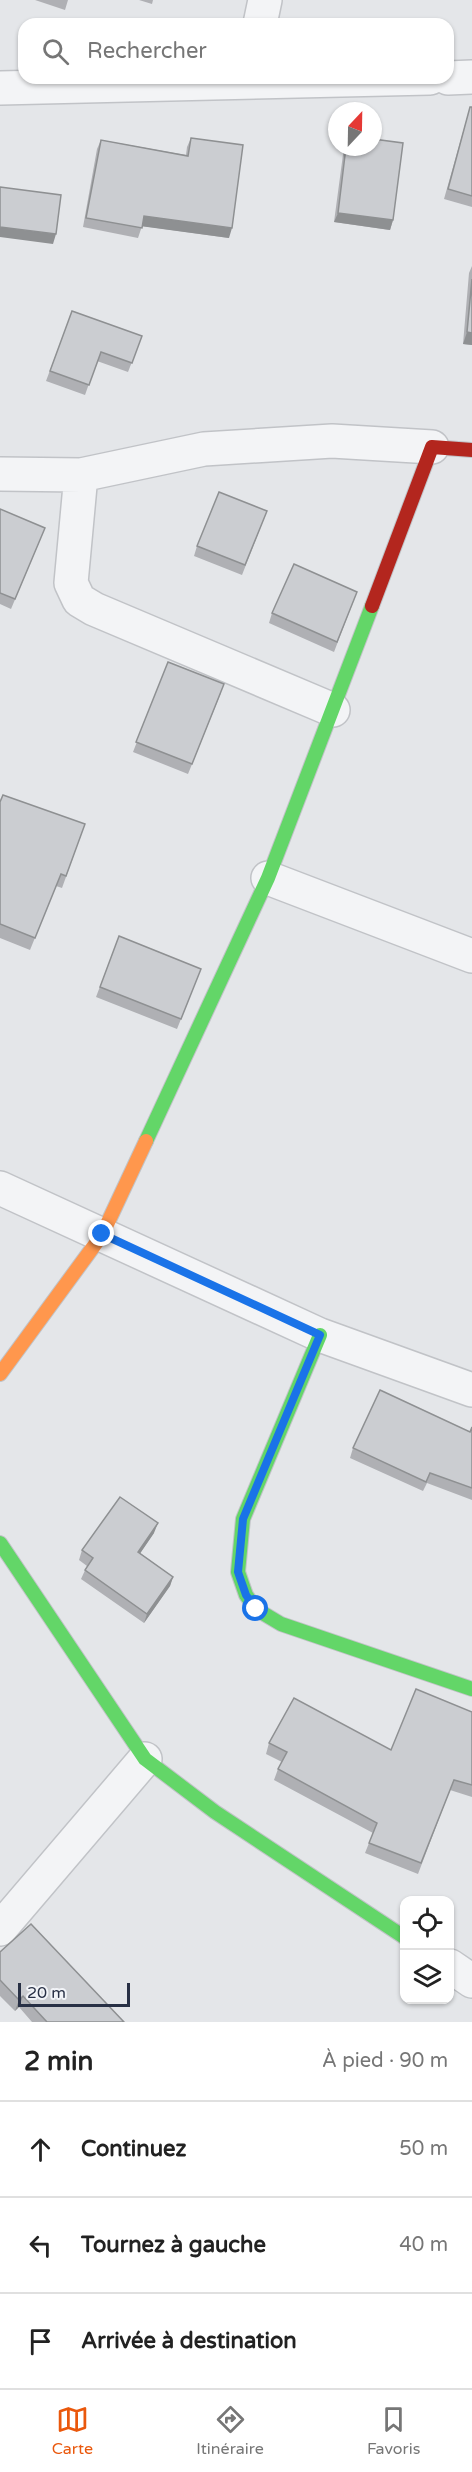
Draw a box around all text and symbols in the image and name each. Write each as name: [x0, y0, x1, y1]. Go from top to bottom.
search box: [18, 18, 454, 84]
icon: search: [39, 35, 72, 68]
text: Rechercher: [87, 38, 207, 64]
north arrow: [328, 102, 382, 156]
route end: [88, 1220, 114, 1246]
route start: [242, 1595, 268, 1621]
map controls: [400, 1896, 454, 2004]
button: locate: [400, 1896, 454, 1950]
button: layers: [400, 1950, 454, 2004]
scale bar: [18, 1980, 130, 2008]
text: 20 m: [27, 1983, 66, 2003]
text: 2 min: [24, 2046, 93, 2077]
text: À pied · 90 m: [322, 2049, 448, 2073]
icon: ahead: [24, 2133, 57, 2166]
text: Continuez: [81, 2136, 186, 2162]
text: 50 m: [399, 2137, 448, 2161]
icon: left: [24, 2229, 57, 2262]
text: Tournez à gauche: [81, 2232, 266, 2258]
text: 40 m: [399, 2233, 448, 2257]
icon: arrive: [24, 2325, 57, 2358]
text: Arrivée à destination: [81, 2328, 297, 2354]
tab: Carte: [52, 2403, 93, 2459]
tab: Itinéraire: [196, 2403, 264, 2459]
tab: Favoris: [367, 2403, 420, 2459]

